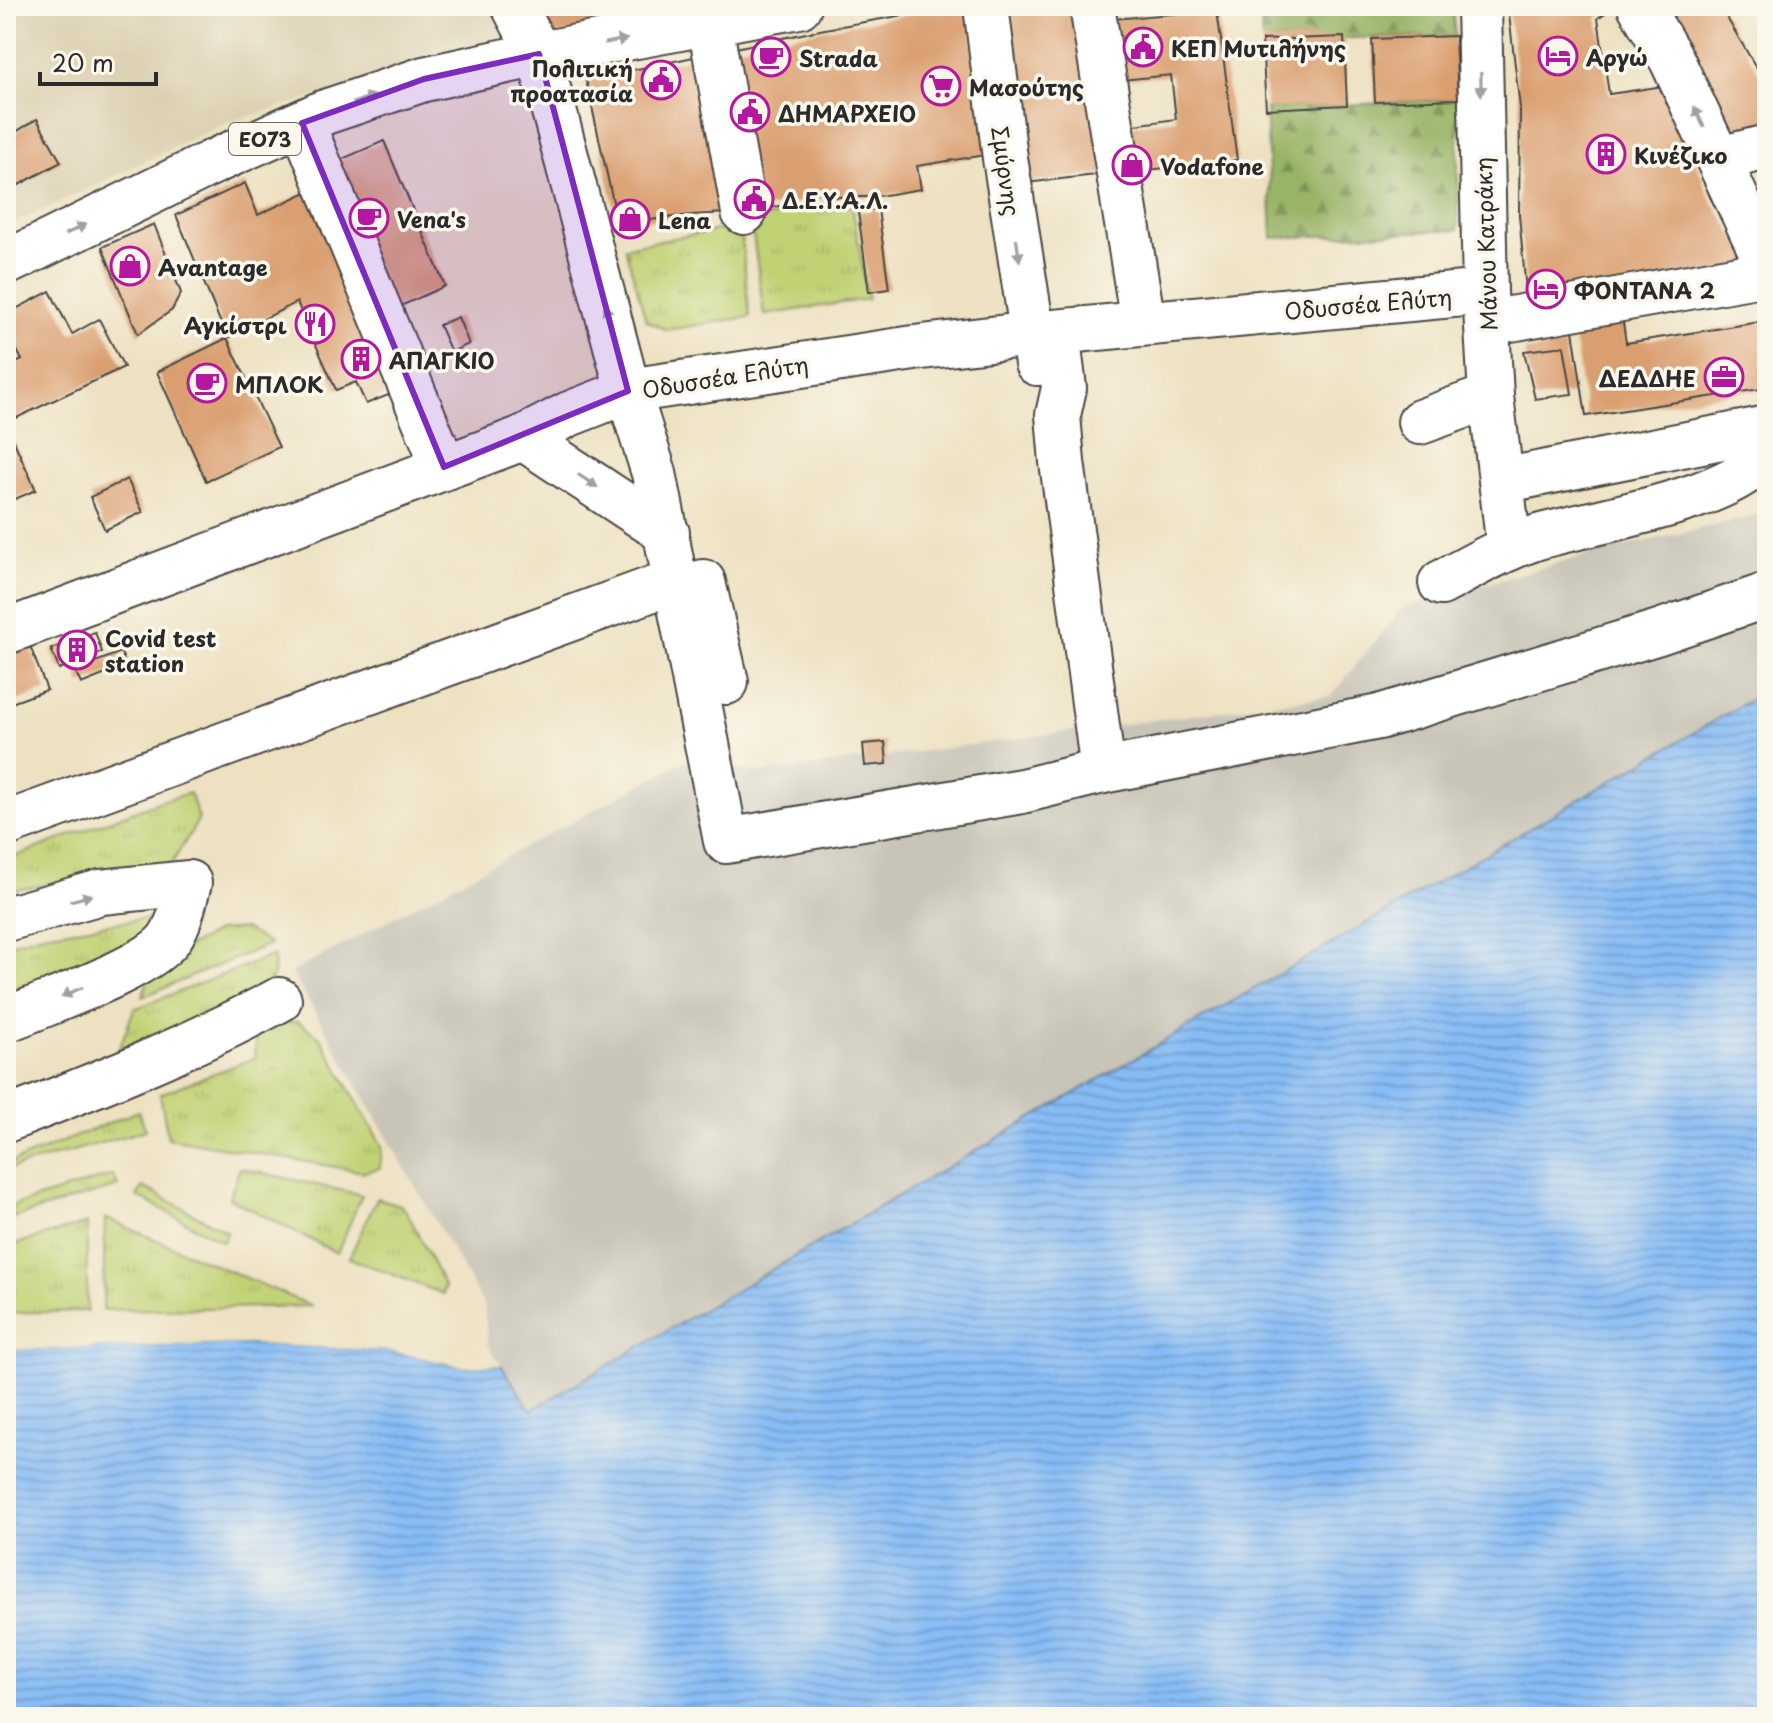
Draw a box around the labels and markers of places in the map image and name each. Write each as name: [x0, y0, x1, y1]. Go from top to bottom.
public building icon: ΚΕΠ Μυτιλήνης: [1122, 26, 1164, 68]
place label: ΚΕΠ Μυτιλήνης: [1171, 31, 1346, 64]
hotel icon: Αργώ: [1537, 35, 1579, 77]
cafe icon: Strada: [750, 36, 792, 78]
place label: Αργώ: [1586, 40, 1648, 73]
place label: Strada: [799, 41, 879, 74]
place label: Πολιτική προατασία: [510, 51, 633, 109]
public building icon: Πολιτική προατασία: [640, 59, 682, 101]
supermarket icon: Μασούτης: [920, 65, 962, 107]
place label: Μασούτης: [969, 70, 1084, 103]
public building icon: ΔΗΜΑΡΧΕΙΟ: [729, 91, 771, 133]
place label: ΔΗΜΑΡΧΕΙΟ: [778, 96, 916, 129]
building icon: Κινέζικο: [1585, 133, 1627, 175]
place label: Κινέζικο: [1634, 138, 1728, 171]
shop icon: Vodafone: [1111, 144, 1153, 186]
place label: Vodafone: [1160, 149, 1264, 182]
public building icon: Δ.Ε.Υ.Α.Λ.: [733, 178, 775, 220]
place label: Δ.Ε.Υ.Α.Λ.: [782, 183, 888, 216]
cafe icon: Vena's: [348, 197, 390, 239]
shop icon: Lena: [609, 198, 651, 240]
place label: Vena's: [397, 202, 466, 235]
place label: Lena: [658, 203, 711, 236]
shop icon: Avantage: [109, 245, 151, 287]
place label: Avantage: [158, 250, 268, 283]
hotel icon: ΦΟΝΤΑΝΑ 2: [1525, 268, 1567, 310]
place label: ΦΟΝΤΑΝΑ 2: [1574, 273, 1715, 306]
restaurant icon: Αγκίστρι: [294, 303, 336, 345]
place label: Αγκίστρι: [184, 308, 287, 341]
building icon: ΑΠΑΓΚΙΟ: [340, 338, 382, 380]
place label: ΑΠΑΓΚΙΟ: [389, 343, 495, 376]
office icon: ΔΕΔΔΗΕ: [1703, 356, 1745, 398]
place label: ΔΕΔΔΗΕ: [1598, 361, 1696, 394]
cafe icon: ΜΠΛΟΚ: [186, 362, 228, 404]
place label: ΜΠΛΟΚ: [235, 367, 324, 400]
place label: Covid test station: [105, 621, 216, 679]
building icon: Covid test station: [56, 629, 98, 671]

